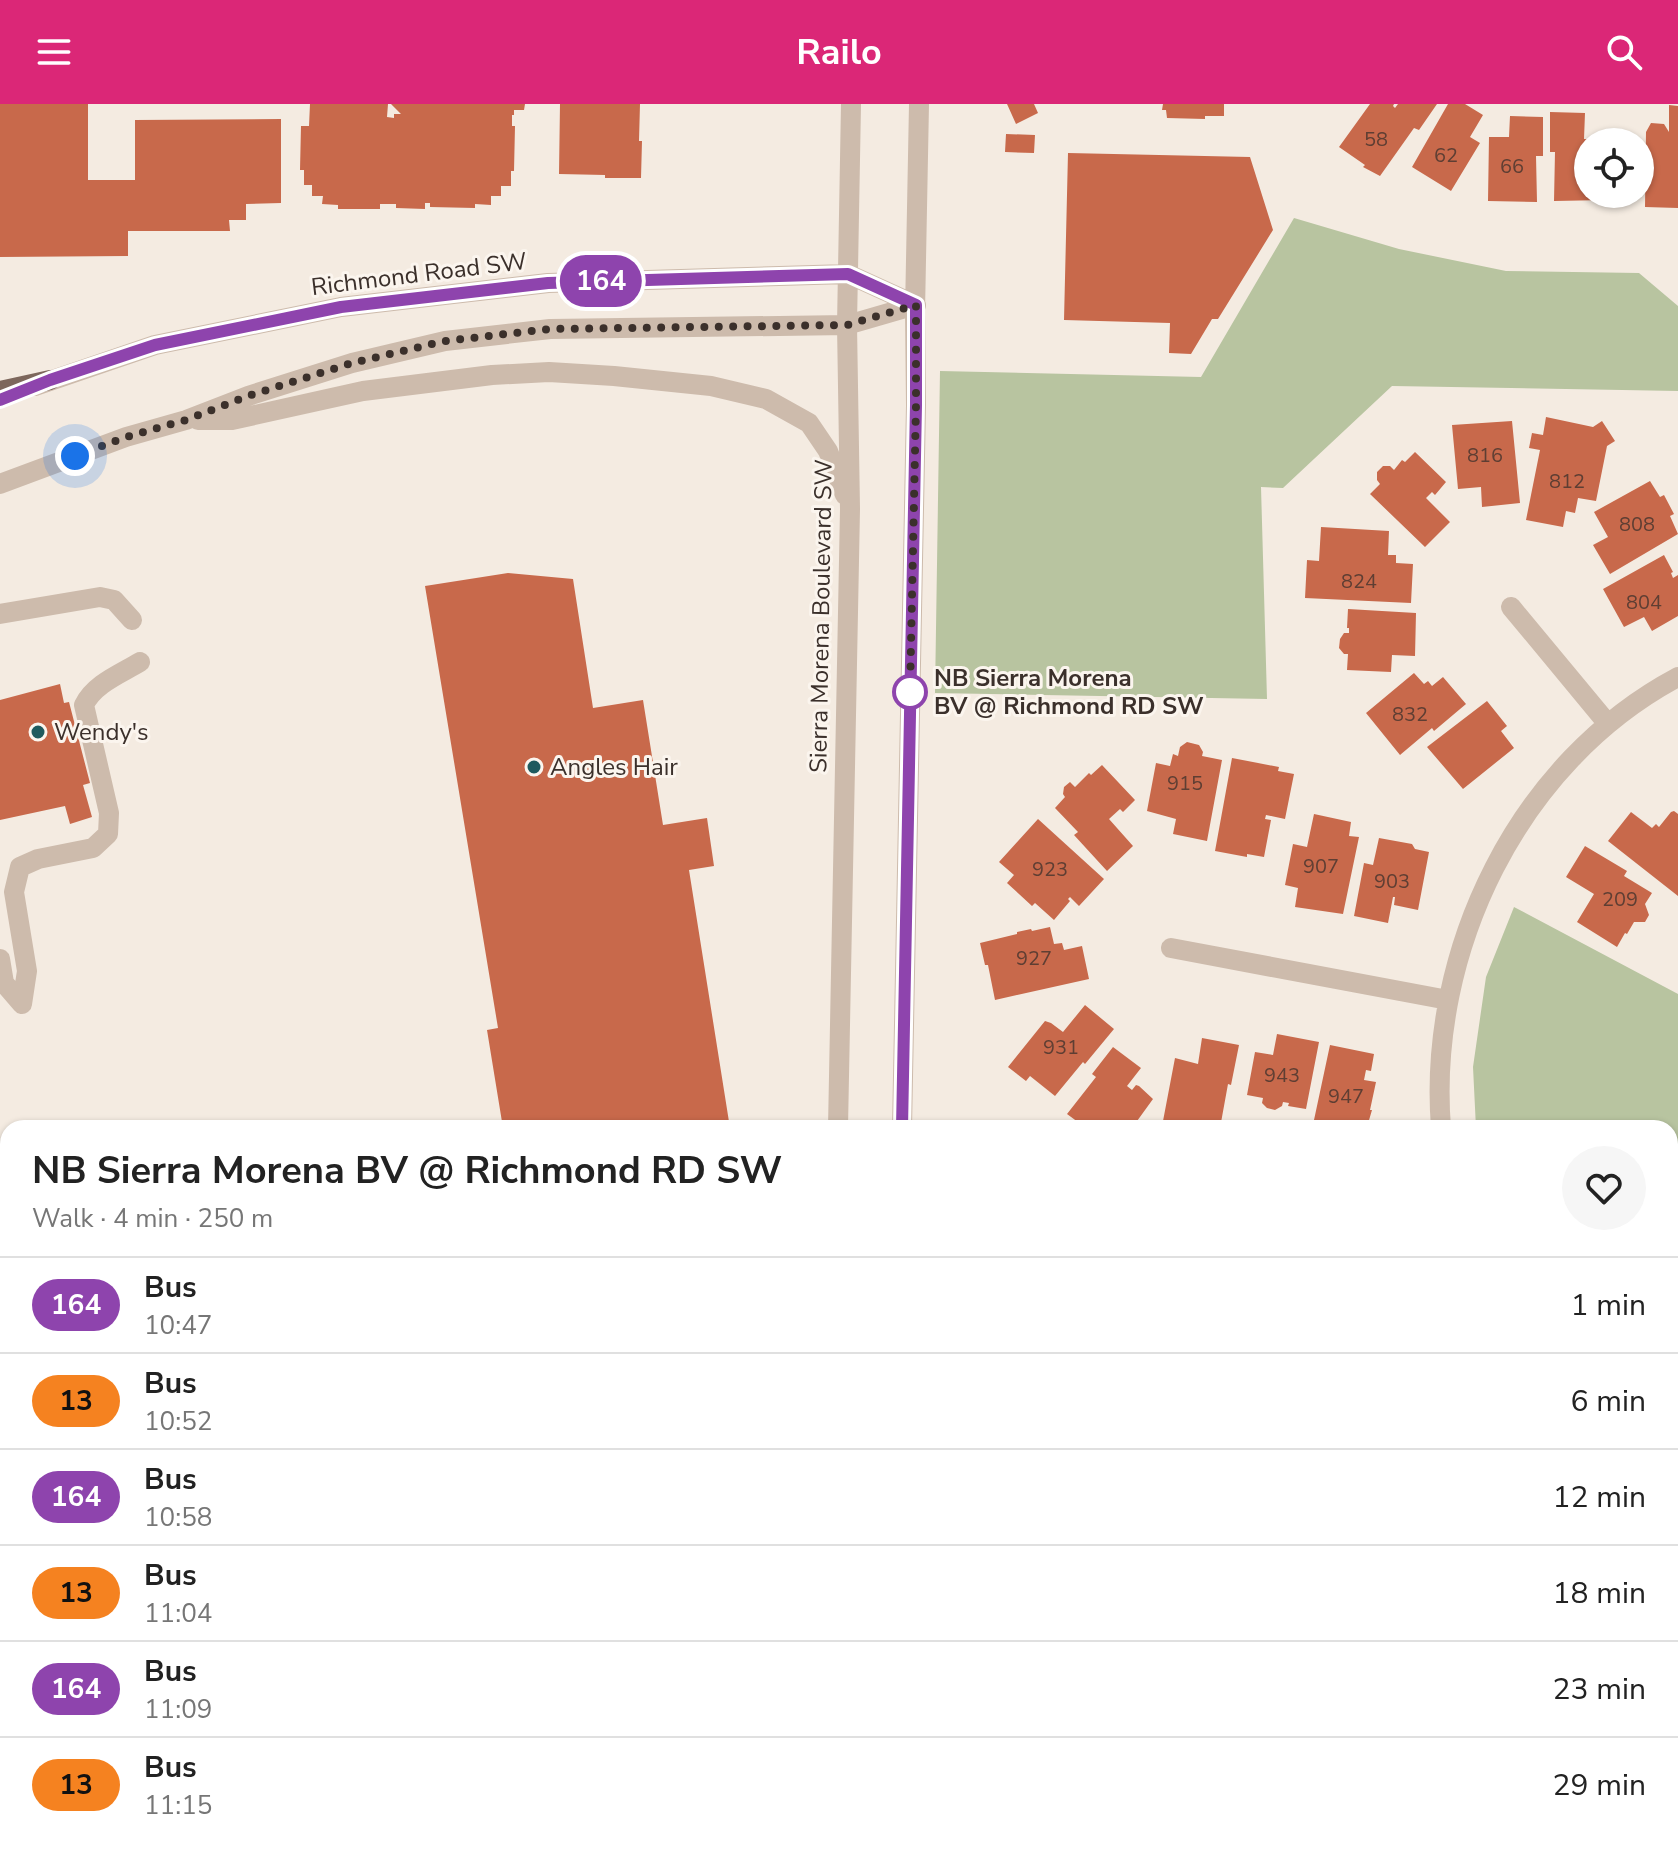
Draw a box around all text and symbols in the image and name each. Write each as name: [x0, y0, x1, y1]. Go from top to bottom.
text: Railo: [796, 28, 882, 77]
icon: menu: [32, 30, 76, 74]
icon: search: [1602, 30, 1646, 74]
house number: 58: [1364, 126, 1388, 153]
map controls: [1574, 128, 1654, 208]
button: locate: [1574, 128, 1654, 208]
house number: 62: [1434, 142, 1458, 169]
house number: 66: [1500, 153, 1524, 180]
street label: Richmond Road SW: [309, 245, 529, 303]
line badge: 164: [555, 255, 647, 307]
text: 164: [576, 262, 626, 300]
your location: [55, 436, 95, 476]
house number: 816: [1467, 442, 1503, 469]
street label: Sierra Morena Boulevard SW: [802, 459, 840, 773]
house number: 812: [1549, 468, 1585, 495]
house number: 808: [1619, 511, 1655, 538]
house number: 824: [1341, 568, 1377, 595]
house number: 804: [1626, 589, 1662, 616]
place label: NB Sierra Morena BV @ Richmond RD SW: [934, 662, 1204, 722]
marker: NB Sierra Morena BV @ Richmond RD SW: [893, 675, 927, 709]
house number: 832: [1392, 701, 1428, 728]
place label: Wendy's: [54, 716, 149, 748]
marker: Wendy's: [29, 723, 47, 741]
place label: Angles Hair: [550, 751, 678, 783]
marker: Angles Hair: [525, 758, 543, 776]
house number: 915: [1167, 770, 1203, 797]
house number: 907: [1303, 853, 1339, 880]
house number: 923: [1032, 856, 1068, 883]
house number: 903: [1374, 868, 1410, 895]
house number: 209: [1602, 886, 1638, 913]
house number: 927: [1016, 945, 1052, 972]
house number: 931: [1043, 1034, 1079, 1061]
house number: 943: [1264, 1062, 1300, 1089]
house number: 947: [1328, 1083, 1364, 1110]
text: NB Sierra Morena BV @ Richmond RD SW: [32, 1145, 782, 1196]
button: heart: [1562, 1146, 1646, 1230]
text: Walk · 4 min · 250 m: [32, 1201, 273, 1236]
text: Bus: [144, 1267, 197, 1308]
text: 1 min: [1571, 1285, 1646, 1326]
text: 164: [51, 1286, 101, 1324]
text: 10:47: [144, 1308, 212, 1343]
text: Bus: [144, 1363, 197, 1404]
text: 6 min: [1571, 1381, 1646, 1422]
text: 13: [59, 1382, 93, 1420]
text: 10:52: [144, 1404, 212, 1439]
text: Bus: [144, 1459, 197, 1500]
text: 12 min: [1553, 1477, 1646, 1518]
text: 164: [51, 1478, 101, 1516]
text: 10:58: [144, 1500, 212, 1535]
text: Bus: [144, 1555, 197, 1596]
text: 18 min: [1553, 1573, 1646, 1614]
text: 13: [59, 1574, 93, 1612]
text: 11:04: [144, 1596, 212, 1631]
text: Bus: [144, 1651, 197, 1692]
text: 23 min: [1553, 1669, 1646, 1710]
text: 164: [51, 1670, 101, 1708]
text: 11:09: [144, 1692, 212, 1727]
text: Bus: [144, 1747, 197, 1788]
text: 29 min: [1553, 1765, 1646, 1806]
text: 13: [59, 1766, 93, 1804]
text: 11:15: [144, 1788, 212, 1823]

